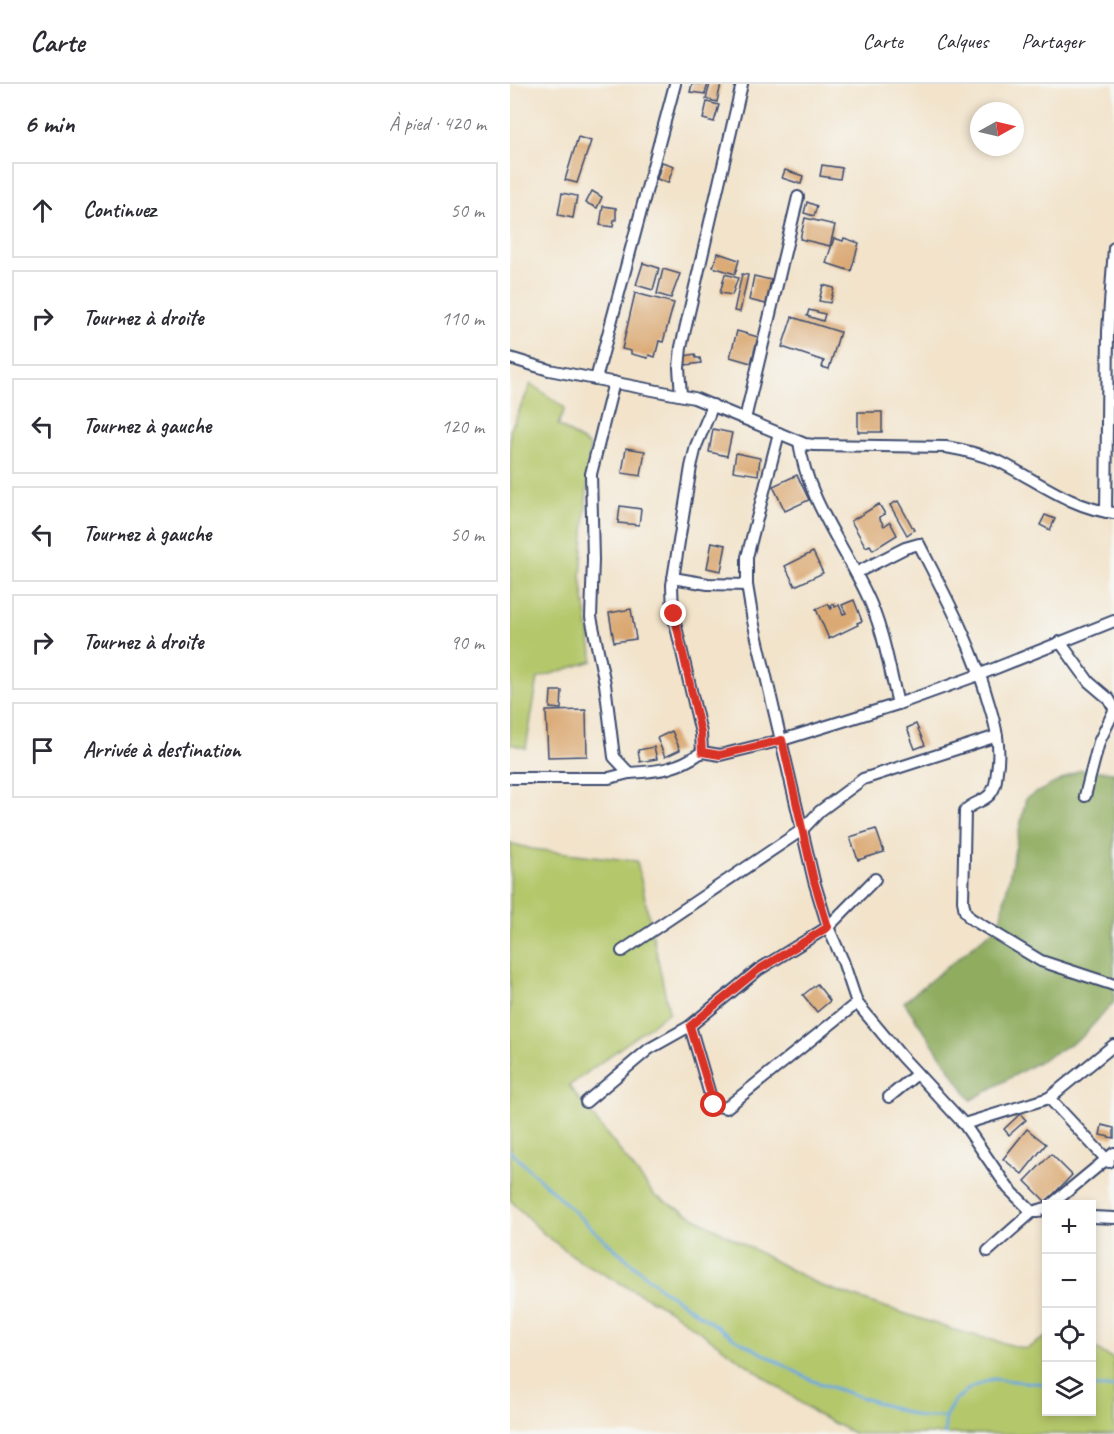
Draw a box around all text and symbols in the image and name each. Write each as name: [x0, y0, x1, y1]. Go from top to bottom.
text: Carte: [30, 24, 85, 59]
text: Carte: [862, 28, 903, 54]
text: Calques: [936, 28, 988, 54]
text: Partager: [1021, 28, 1084, 54]
north arrow: [970, 102, 1024, 156]
text: 6 min: [24, 107, 74, 140]
text: À pied · 420 m: [389, 111, 486, 136]
icon: ahead: [26, 194, 59, 227]
text: Continuez: [83, 196, 156, 224]
text: 50 m: [450, 198, 484, 223]
icon: right: [26, 302, 59, 335]
text: Tournez à droite: [83, 304, 203, 332]
text: 110 m: [441, 306, 484, 331]
icon: left: [26, 410, 59, 443]
text: Tournez à gauche: [83, 412, 211, 440]
text: 120 m: [441, 414, 484, 439]
icon: left: [26, 518, 59, 551]
text: Tournez à gauche: [83, 520, 211, 548]
text: 50 m: [450, 522, 484, 547]
route end: [660, 600, 686, 626]
icon: right: [26, 626, 59, 659]
text: Tournez à droite: [83, 628, 203, 656]
text: 90 m: [450, 630, 484, 655]
icon: arrive: [26, 734, 59, 767]
text: Arrivée à destination: [83, 736, 241, 764]
route start: [700, 1091, 726, 1117]
map controls: [1042, 1200, 1096, 1416]
button: +: [1042, 1200, 1096, 1254]
button: −: [1042, 1254, 1096, 1308]
button: locate: [1042, 1308, 1096, 1362]
button: layers: [1042, 1362, 1096, 1416]

